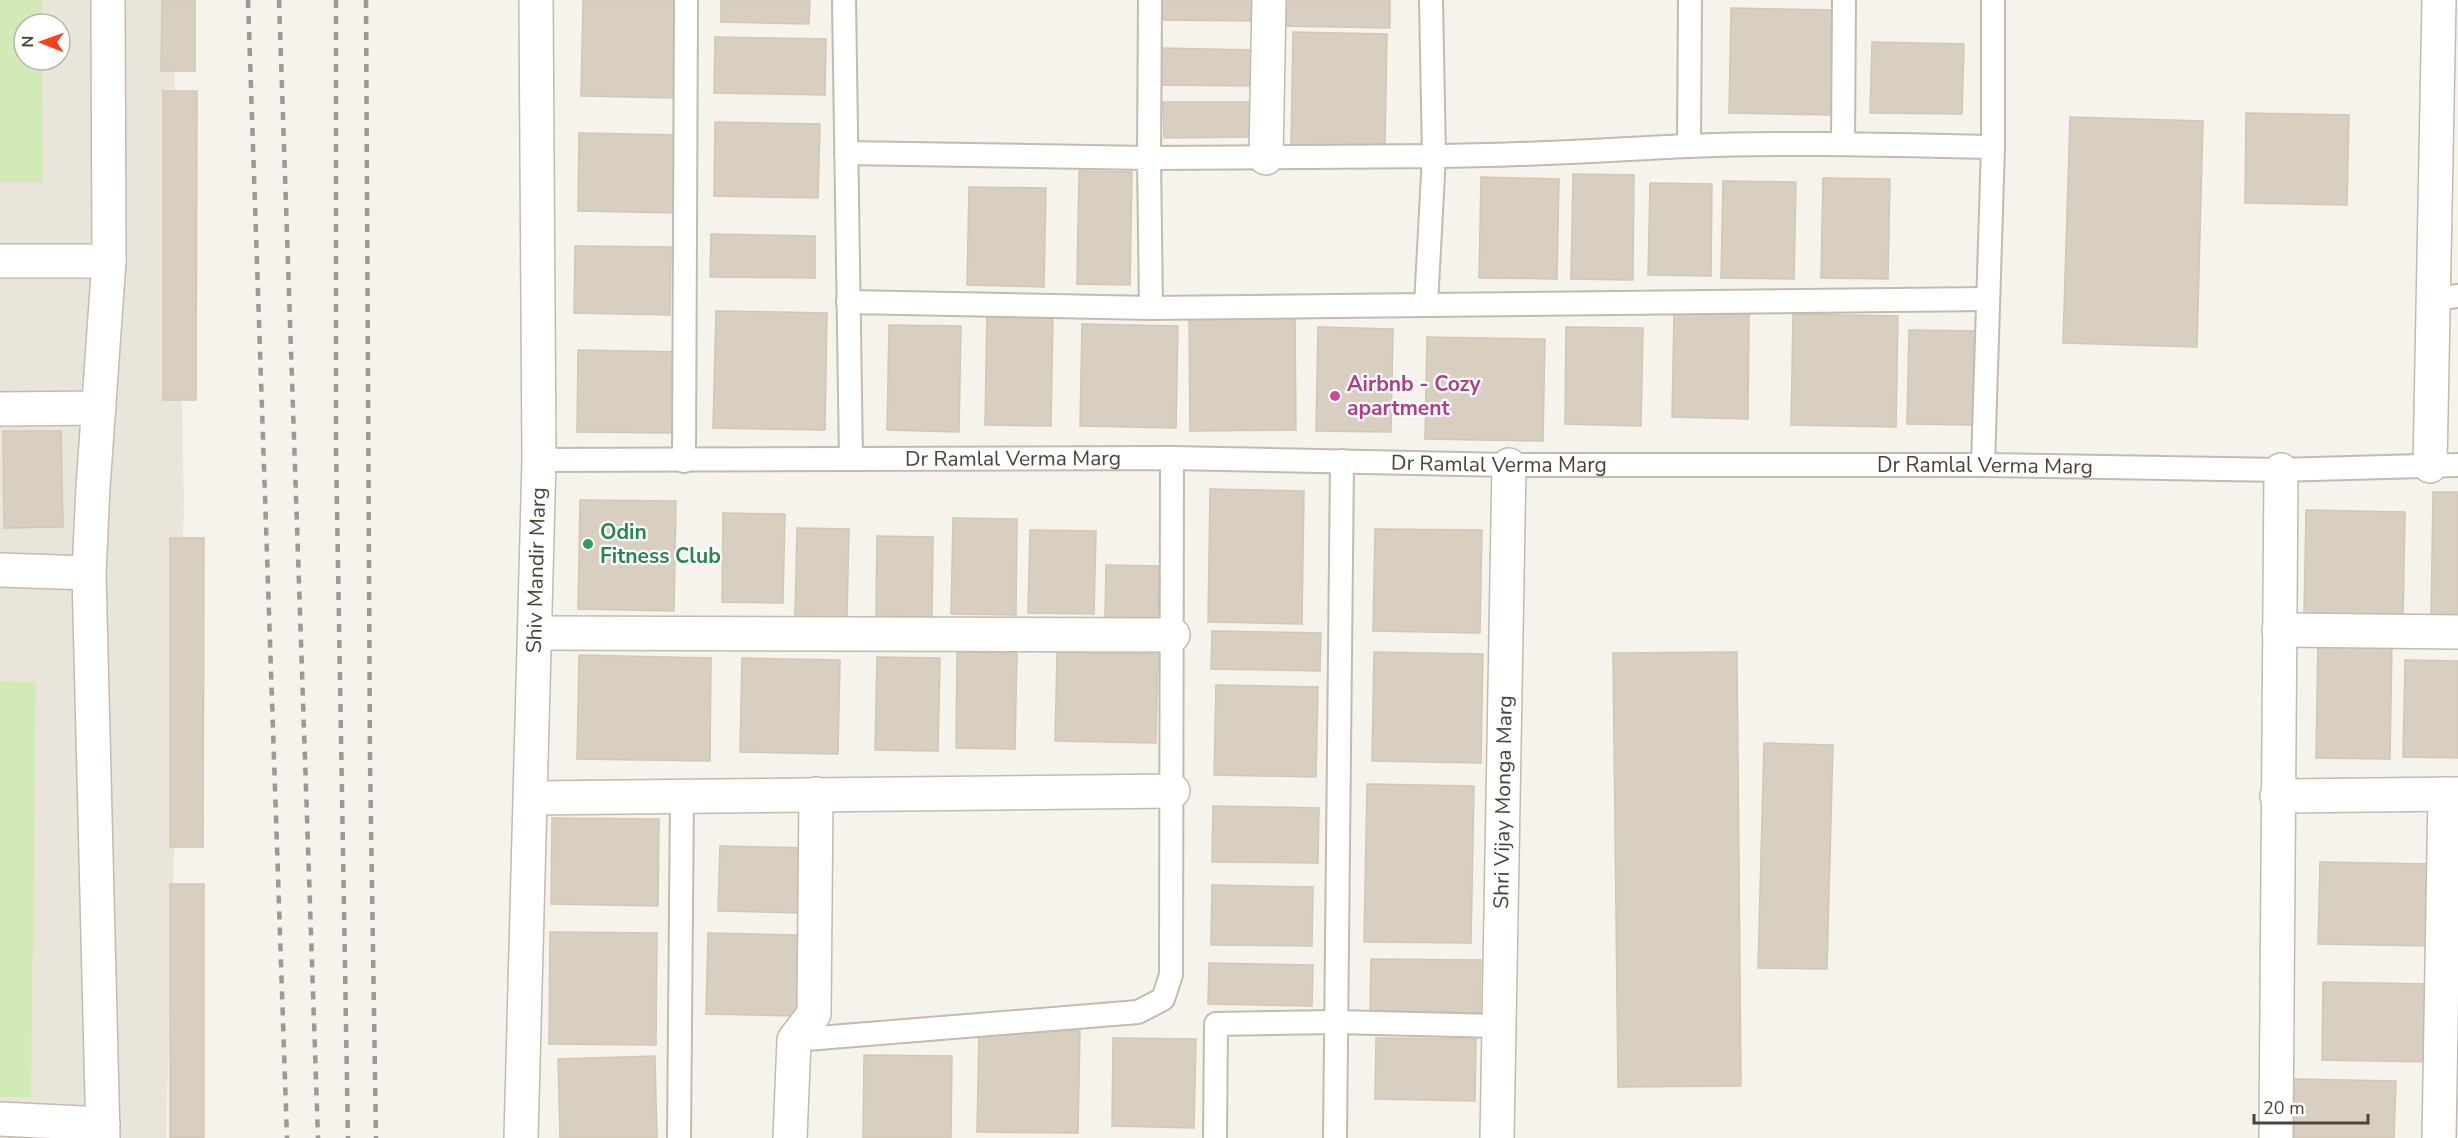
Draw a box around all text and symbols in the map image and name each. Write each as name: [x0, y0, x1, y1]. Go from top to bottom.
north arrow: [12, 12, 72, 72]
text: N: [17, 36, 39, 48]
place label: Airbnb - Cozy apartment: [1347, 370, 1481, 422]
marker: Airbnb - Cozy apartment: [1328, 389, 1342, 403]
street label: Dr Ramlal Verma Marg: [905, 444, 1121, 473]
street label: Dr Ramlal Verma Marg: [1391, 449, 1607, 479]
street label: Dr Ramlal Verma Marg: [1877, 451, 2093, 481]
street label: Shiv Mandir Marg: [520, 487, 552, 653]
place label: Odin Fitness Club: [600, 518, 721, 570]
marker: Odin Fitness Club: [581, 537, 595, 551]
street label: Shri Vijay Monga Marg: [1487, 695, 1519, 909]
scale bar: [2254, 1087, 2368, 1125]
text: 20 m: [2263, 1096, 2305, 1120]

